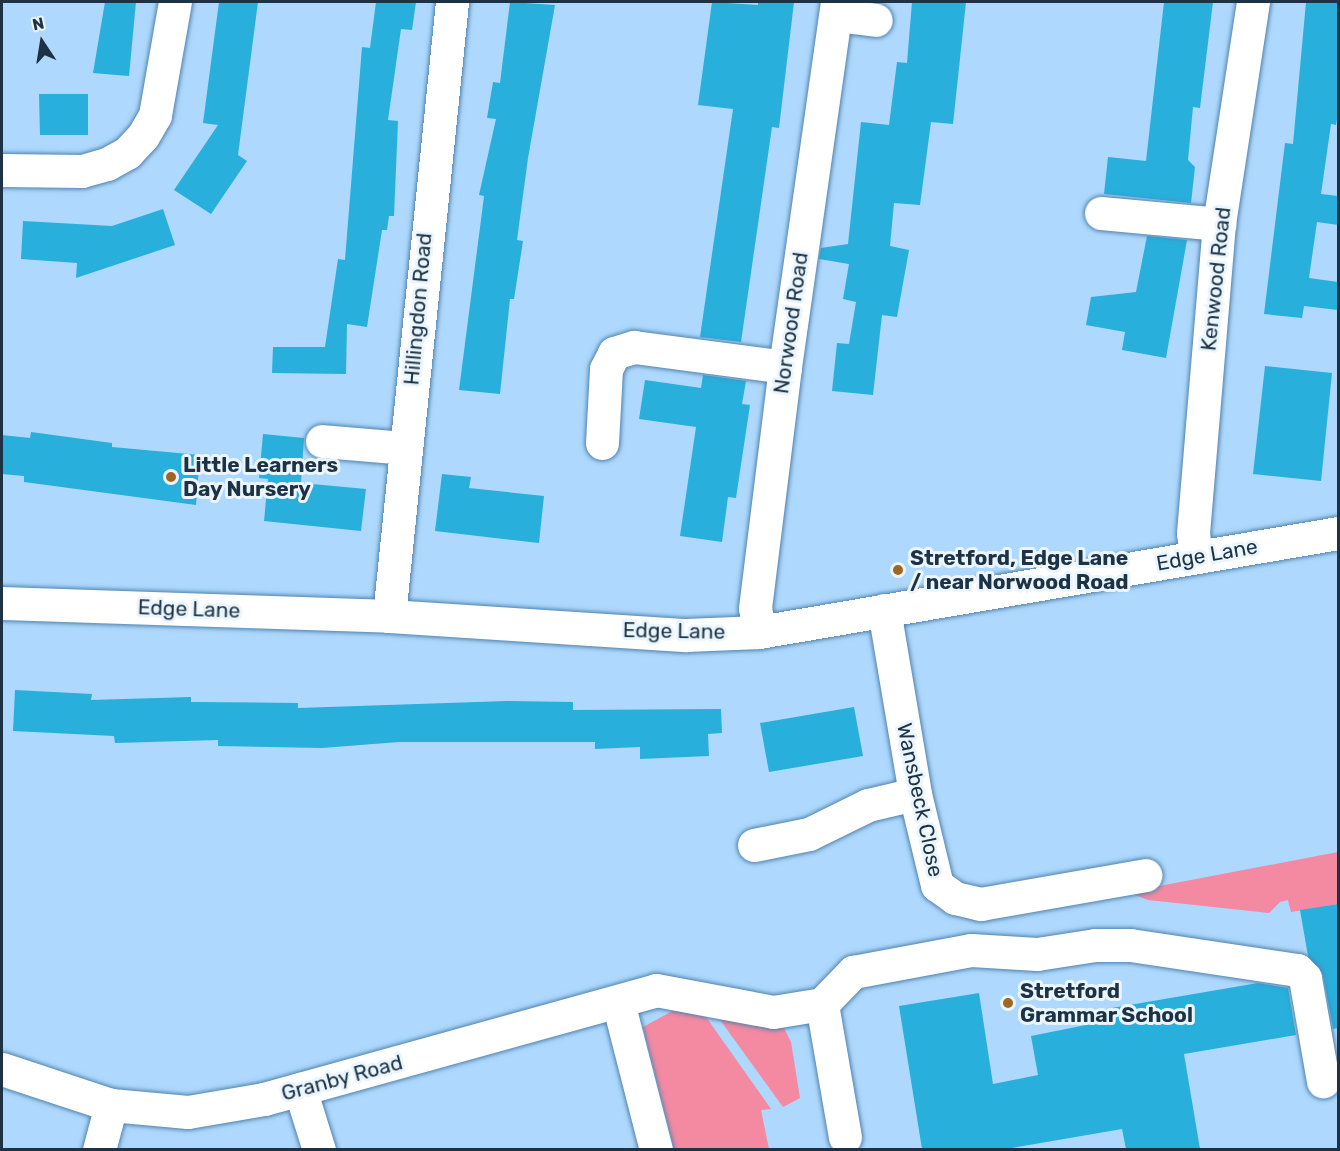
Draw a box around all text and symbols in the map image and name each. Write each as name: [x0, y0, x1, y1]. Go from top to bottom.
north arrow: [12, 12, 72, 72]
text: N: [31, 13, 46, 34]
street label: Kenwood Road: [1196, 206, 1236, 352]
street label: Hillingdon Road: [399, 232, 437, 386]
street label: Norwood Road: [769, 251, 813, 395]
place label: Little Learners Day Nursery: [183, 452, 338, 502]
marker: Little Learners Day Nursery: [164, 470, 178, 484]
street label: Edge Lane: [1154, 534, 1260, 576]
place label: Stretford, Edge Lane / near Norwood Road: [910, 545, 1129, 595]
marker: Stretford, Edge Lane / near Norwood Road: [891, 563, 905, 577]
street label: Edge Lane: [137, 595, 241, 623]
street label: Edge Lane: [623, 618, 725, 644]
street label: Wansbeck Close: [891, 721, 949, 879]
place label: Stretford Grammar School: [1020, 978, 1193, 1028]
marker: Stretford Grammar School: [1001, 996, 1015, 1010]
street label: Granby Road: [278, 1050, 406, 1106]

